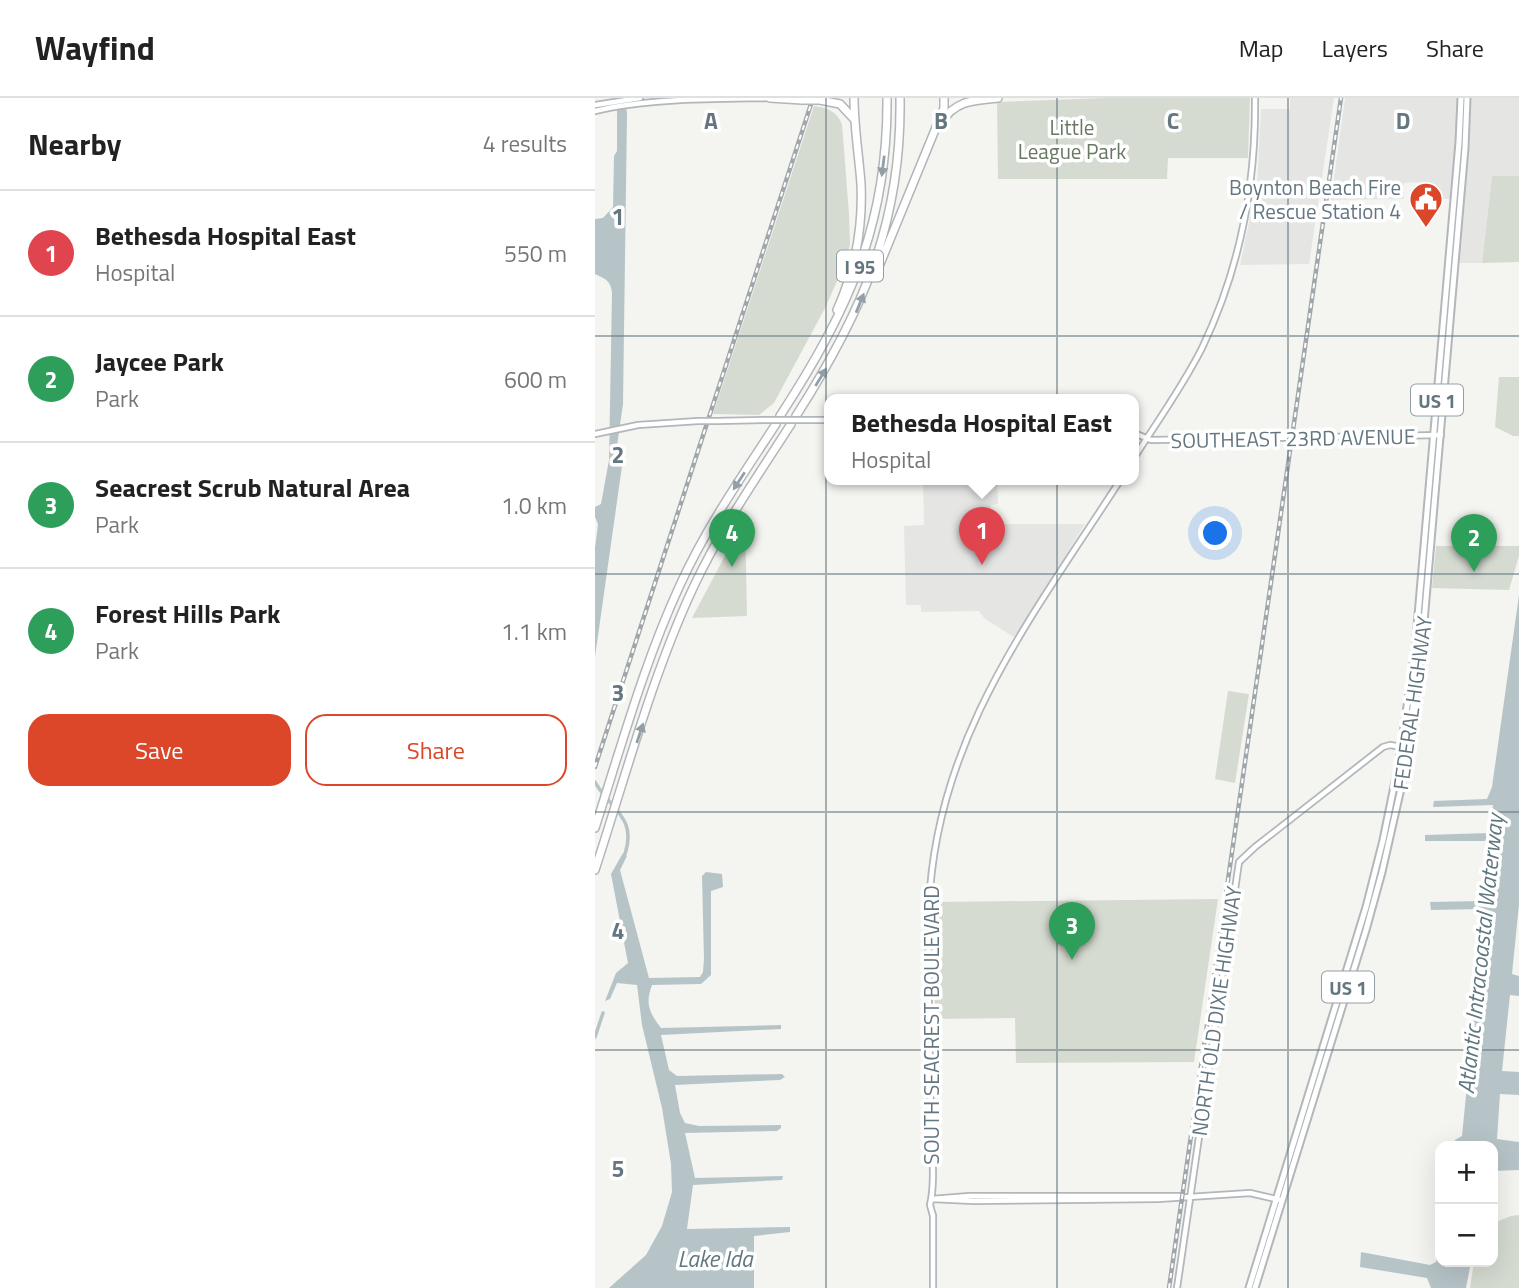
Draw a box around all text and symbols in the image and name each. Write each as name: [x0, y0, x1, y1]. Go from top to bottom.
text: Wayfind: [35, 23, 155, 73]
text: Map: [1239, 30, 1284, 66]
text: Layers: [1322, 30, 1388, 66]
text: Share: [1426, 30, 1484, 66]
text: A: [704, 103, 718, 138]
text: B: [934, 103, 948, 138]
text: C: [1167, 103, 1179, 138]
text: D: [1396, 103, 1410, 138]
park label: Little League Park: [1018, 111, 1126, 167]
text: Nearby: [28, 121, 121, 167]
text: 4 results: [483, 126, 567, 161]
one-way arrow: [878, 155, 889, 177]
place label: Boynton Beach Fire / Rescue Station 4: [1229, 171, 1401, 227]
public building icon: Boynton Beach Fire / Rescue Station 4: [1407, 180, 1445, 229]
text: 1: [612, 199, 624, 234]
text: Bethesda Hospital East: [95, 216, 356, 255]
text: 1: [45, 236, 57, 271]
text: 550 m: [504, 236, 567, 271]
road number: I 95: [837, 250, 883, 282]
text: Hospital: [95, 255, 175, 290]
one-way arrow: [854, 293, 865, 314]
text: Jaycee Park: [95, 342, 224, 381]
text: 2: [45, 362, 57, 397]
text: 600 m: [504, 362, 567, 397]
one-way arrow: [815, 367, 828, 386]
text: Park: [95, 381, 139, 416]
road number: US 1: [1411, 384, 1463, 416]
popup: [824, 394, 1139, 485]
text: Bethesda Hospital East: [851, 403, 1112, 442]
street label: SOUTHEAST 23RD AVENUE: [1170, 420, 1416, 456]
text: 2: [612, 437, 624, 472]
text: Hospital: [851, 442, 931, 477]
text: Seacrest Scrub Natural Area: [95, 468, 410, 507]
one-way arrow: [732, 471, 745, 491]
text: 3: [45, 488, 57, 523]
text: 1.0 km: [501, 488, 567, 523]
text: Park: [95, 507, 139, 542]
pin: 1: [959, 507, 1005, 565]
pin: 4: [709, 509, 755, 567]
pin: 2: [1451, 514, 1497, 572]
your location: [1198, 516, 1232, 550]
text: Forest Hills Park: [95, 594, 280, 633]
street label: FEDERAL HIGHWAY: [1384, 613, 1440, 792]
text: 4: [45, 614, 57, 649]
text: 1.1 km: [501, 614, 567, 649]
text: Park: [95, 633, 139, 668]
text: 3: [612, 675, 624, 710]
button: Save: [28, 714, 291, 786]
button: Share: [305, 714, 567, 786]
one-way arrow: [635, 723, 646, 744]
water label: Atlantic Intracoastal Waterway: [1448, 810, 1512, 1096]
street label: NORTH OLD DIXIE HIGHWAY: [1183, 883, 1249, 1138]
street label: SOUTH SEACREST BOULEVARD: [915, 885, 947, 1165]
pin: 3: [1049, 902, 1095, 960]
text: 4: [612, 913, 624, 948]
road number: US 1: [1322, 972, 1374, 1002]
map controls: [1435, 1141, 1498, 1267]
button: +: [1435, 1141, 1498, 1204]
text: 5: [612, 1151, 624, 1186]
button: −: [1435, 1204, 1498, 1267]
water label: Lake Ida: [677, 1241, 754, 1276]

